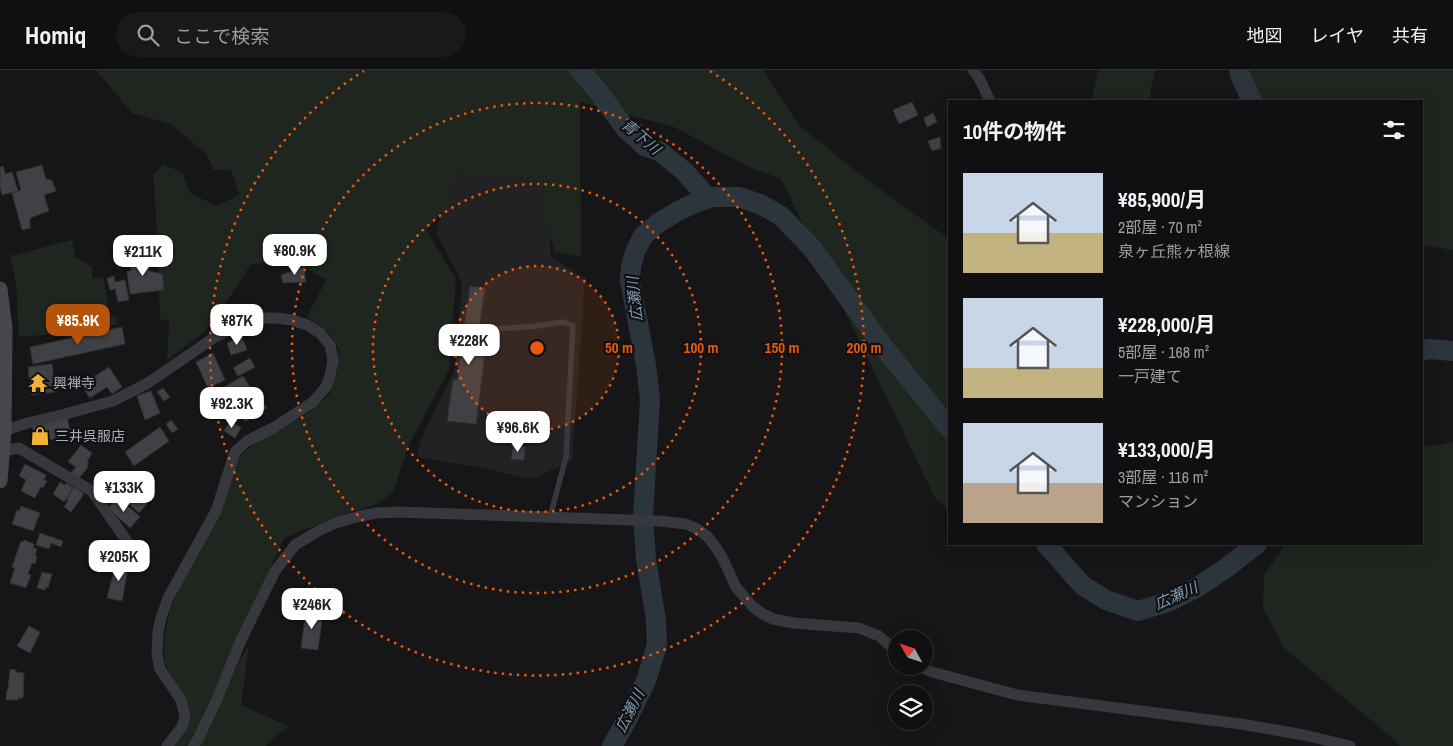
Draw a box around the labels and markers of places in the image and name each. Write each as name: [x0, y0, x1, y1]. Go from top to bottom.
pin: ¥211K: [108, 234, 178, 277]
pin: ¥80.9K: [254, 234, 336, 276]
pin: ¥85.9K: [37, 304, 119, 346]
pin: ¥87K: [207, 304, 267, 346]
pin: ¥228K: [434, 324, 504, 366]
centre of rings: [528, 339, 546, 357]
temple icon: 興禅寺: [27, 372, 49, 394]
place label: 興禅寺: [53, 374, 95, 392]
pin: ¥92.3K: [191, 386, 273, 429]
pin: ¥96.6K: [477, 410, 559, 453]
shop icon: 三井呉服店: [29, 425, 51, 447]
place label: 三井呉服店: [55, 427, 125, 445]
pin: ¥133K: [89, 470, 159, 513]
pin: ¥205K: [84, 540, 154, 582]
pin: ¥246K: [277, 588, 347, 630]

